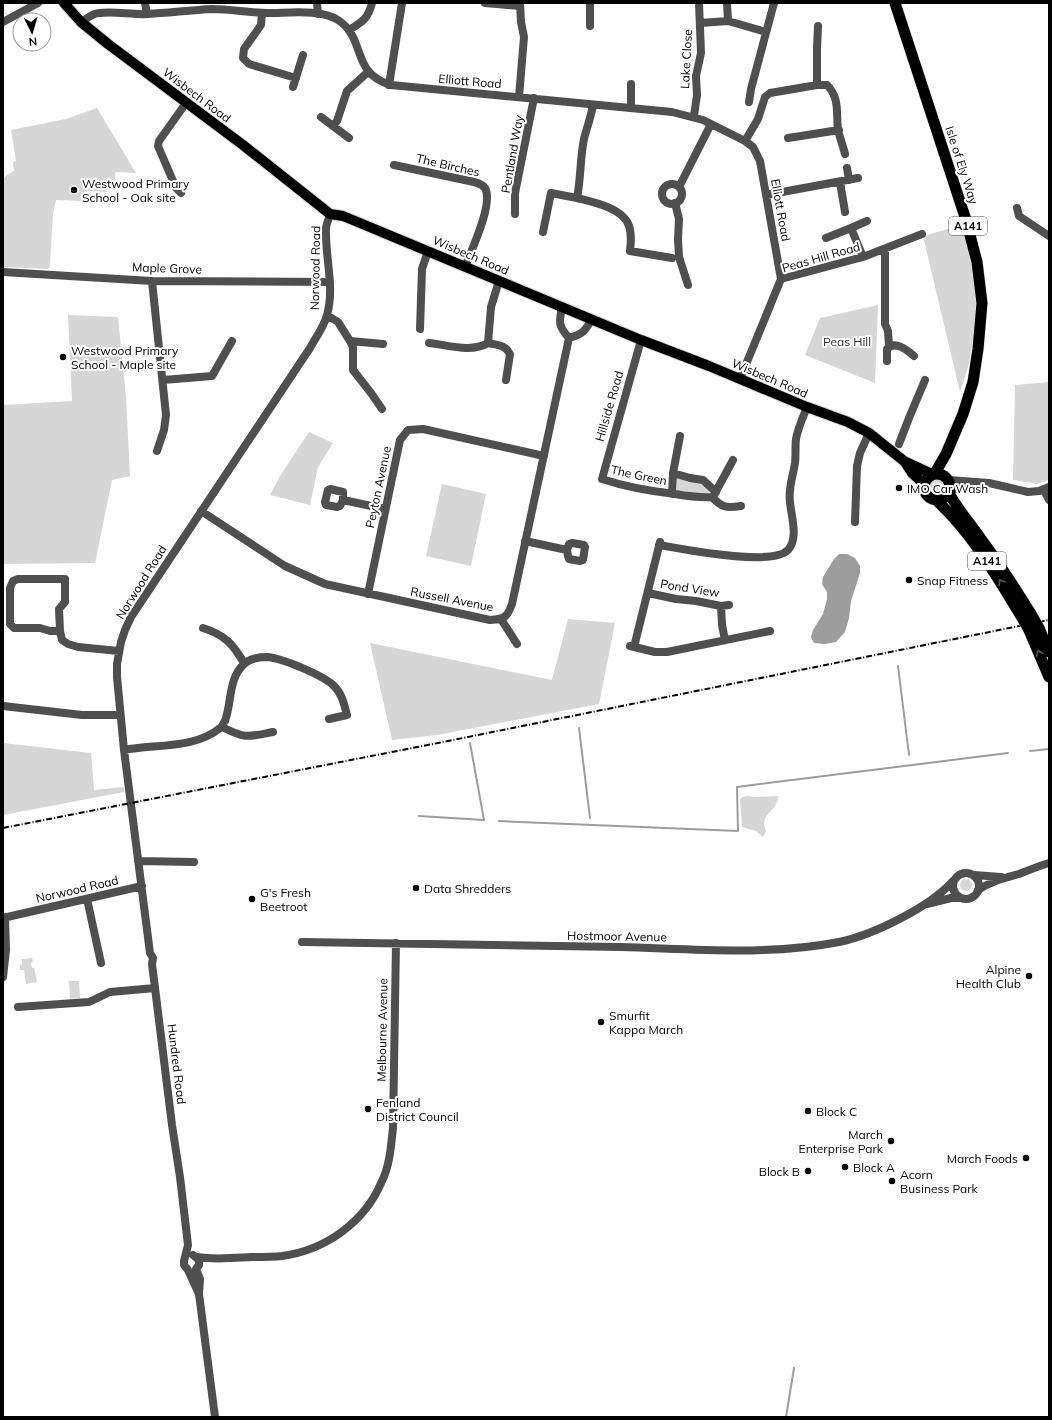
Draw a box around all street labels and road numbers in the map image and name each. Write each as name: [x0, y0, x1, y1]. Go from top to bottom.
street label: Lake Close: [677, 29, 695, 89]
street label: Wisbech Road: [160, 65, 234, 125]
street label: Elliott Road: [438, 71, 502, 91]
street label: Pentland Way: [498, 113, 526, 194]
street label: Isle of Ely Way: [942, 124, 982, 206]
street label: The Birches: [415, 150, 481, 180]
street label: Elliott Road: [768, 178, 794, 242]
road number: A141: [949, 217, 987, 235]
street label: Norwood Road: [307, 226, 323, 310]
street label: Wisbech Road: [431, 232, 511, 278]
street label: Peas Hill Road: [780, 239, 862, 275]
street label: Maple Grove: [132, 259, 202, 277]
street label: Wisbech Road: [730, 355, 810, 401]
street label: Hillside Road: [592, 369, 626, 443]
street label: Peyton Avenue: [362, 445, 394, 529]
street label: The Green: [610, 462, 668, 488]
street label: Norwood Road: [112, 542, 170, 622]
road number: A141: [968, 552, 1006, 570]
street label: Pond View: [659, 576, 721, 600]
street label: Russell Avenue: [409, 584, 495, 614]
street label: Norwood Road: [34, 872, 120, 906]
street label: Hostmoor Avenue: [567, 928, 667, 944]
street label: Melbourne Avenue: [374, 978, 390, 1082]
street label: Hundred Road: [165, 1023, 189, 1105]

